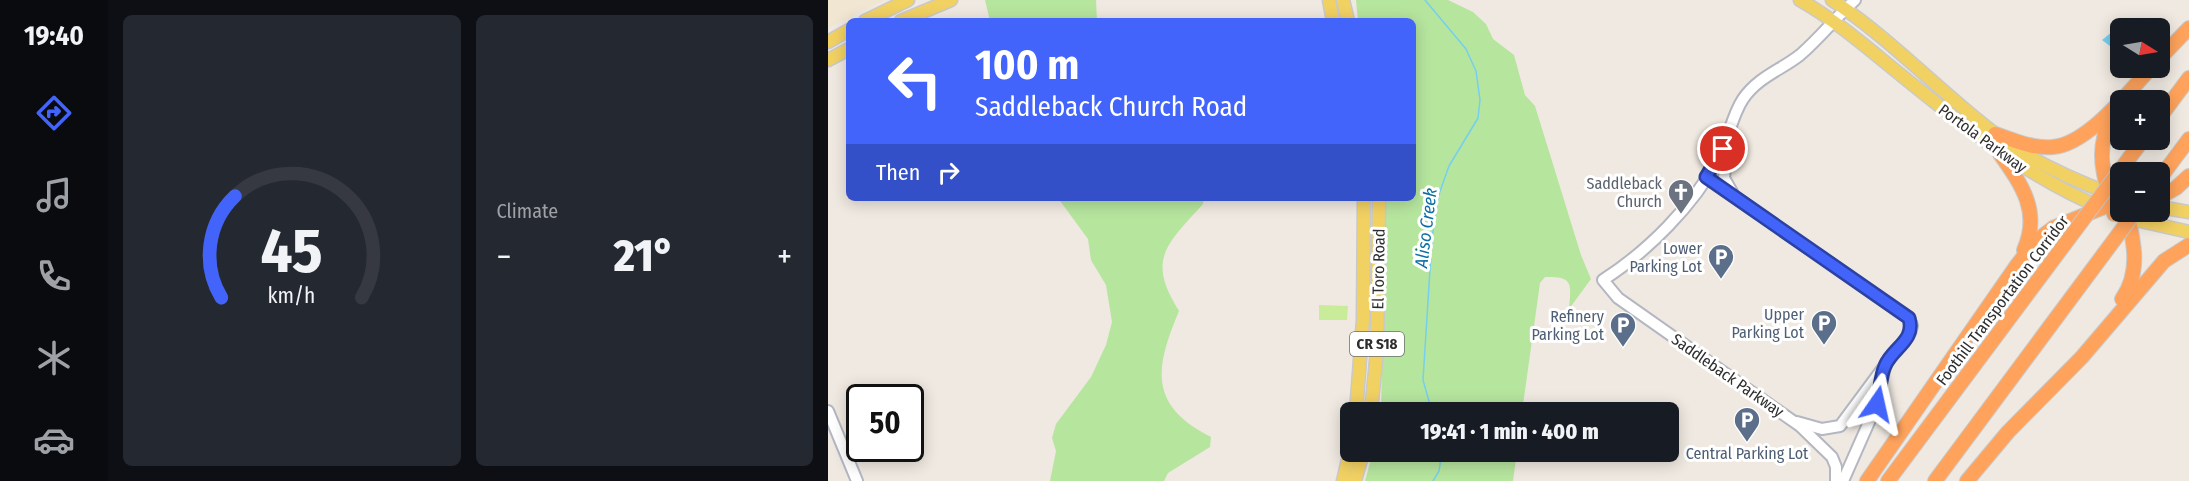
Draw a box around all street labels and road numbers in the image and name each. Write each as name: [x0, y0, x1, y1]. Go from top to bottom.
street label: Portola Parkway: [1935, 100, 2031, 177]
street label: Foothill Transportation Corridor: [1932, 211, 2073, 389]
street label: El Toro Road: [1368, 228, 1389, 310]
street label: Saddleback Parkway: [1668, 330, 1788, 422]
road number: CR S18: [1350, 332, 1404, 356]

